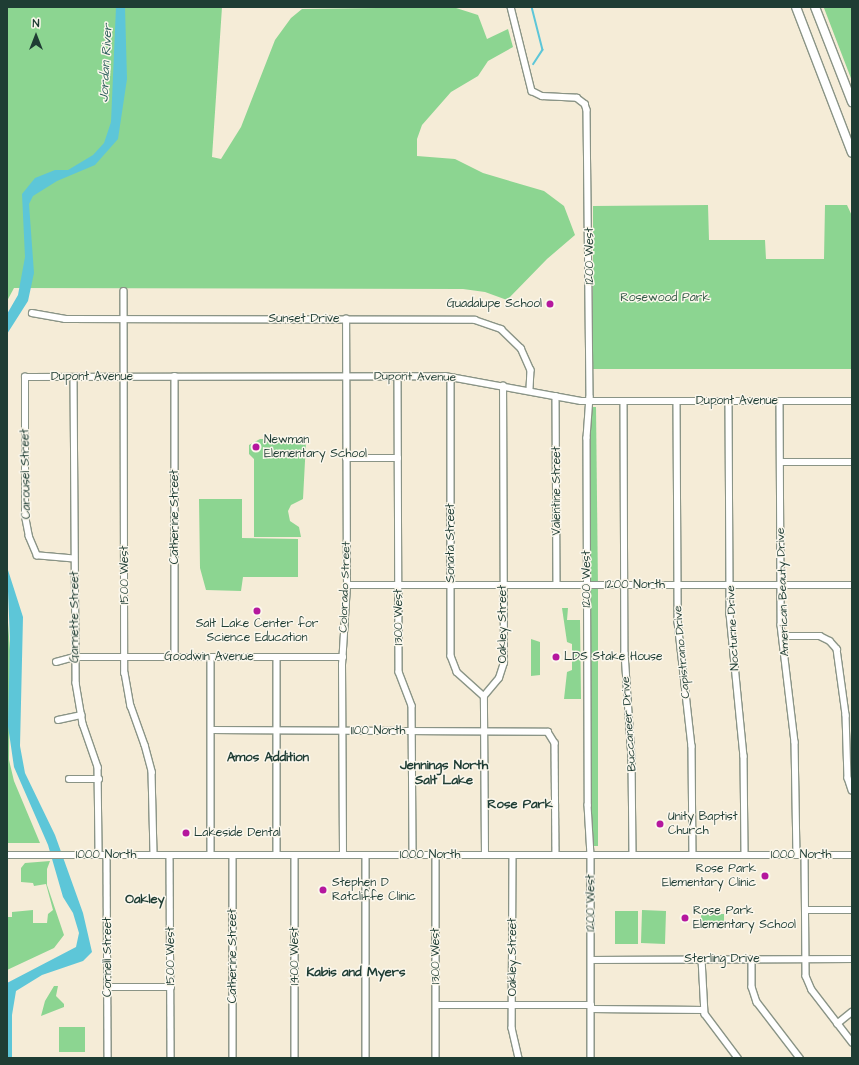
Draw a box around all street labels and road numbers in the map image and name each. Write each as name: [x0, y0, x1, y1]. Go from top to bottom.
street label: 1200 West: [583, 228, 597, 284]
street label: Sunset Drive: [269, 312, 339, 326]
street label: Dupont Avenue: [374, 369, 456, 385]
street label: Dupont Avenue: [51, 370, 133, 384]
street label: Dupont Avenue: [696, 394, 778, 408]
street label: Carousel Street: [18, 429, 34, 519]
street label: Valentine Street: [550, 447, 564, 535]
street label: Catherine Street: [168, 470, 182, 564]
street label: Sonata Street: [444, 503, 458, 583]
street label: American Beauty Drive: [774, 527, 792, 657]
street label: Colorado Street: [336, 541, 354, 633]
street label: 1500 West: [118, 546, 132, 604]
street label: 1200 West: [580, 550, 594, 608]
street label: Garnette Street: [68, 571, 82, 663]
street label: 1200 North: [605, 578, 665, 592]
street label: Oakley Street: [496, 585, 510, 663]
street label: Nocturne Drive: [724, 585, 742, 671]
street label: 1300 West: [392, 589, 406, 645]
street label: Capistrano Drive: [671, 605, 693, 699]
street label: Goodwin Avenue: [164, 650, 254, 664]
street label: Buccaneer Drive: [618, 676, 640, 772]
street label: 1100 North: [351, 724, 405, 738]
street label: 1000 North: [76, 848, 136, 862]
street label: 1000 North: [400, 848, 460, 862]
street label: 1000 North: [771, 848, 831, 862]
street label: 1200 West: [584, 874, 598, 932]
street label: Catherine Street: [226, 909, 240, 1003]
street label: Cornell Street: [101, 917, 115, 997]
street label: Oakley Street: [506, 918, 520, 996]
street label: 1500 West: [164, 927, 178, 985]
street label: 1400 West: [288, 927, 302, 985]
street label: 1300 West: [429, 928, 443, 984]
street label: Sterling Drive: [684, 952, 760, 966]

